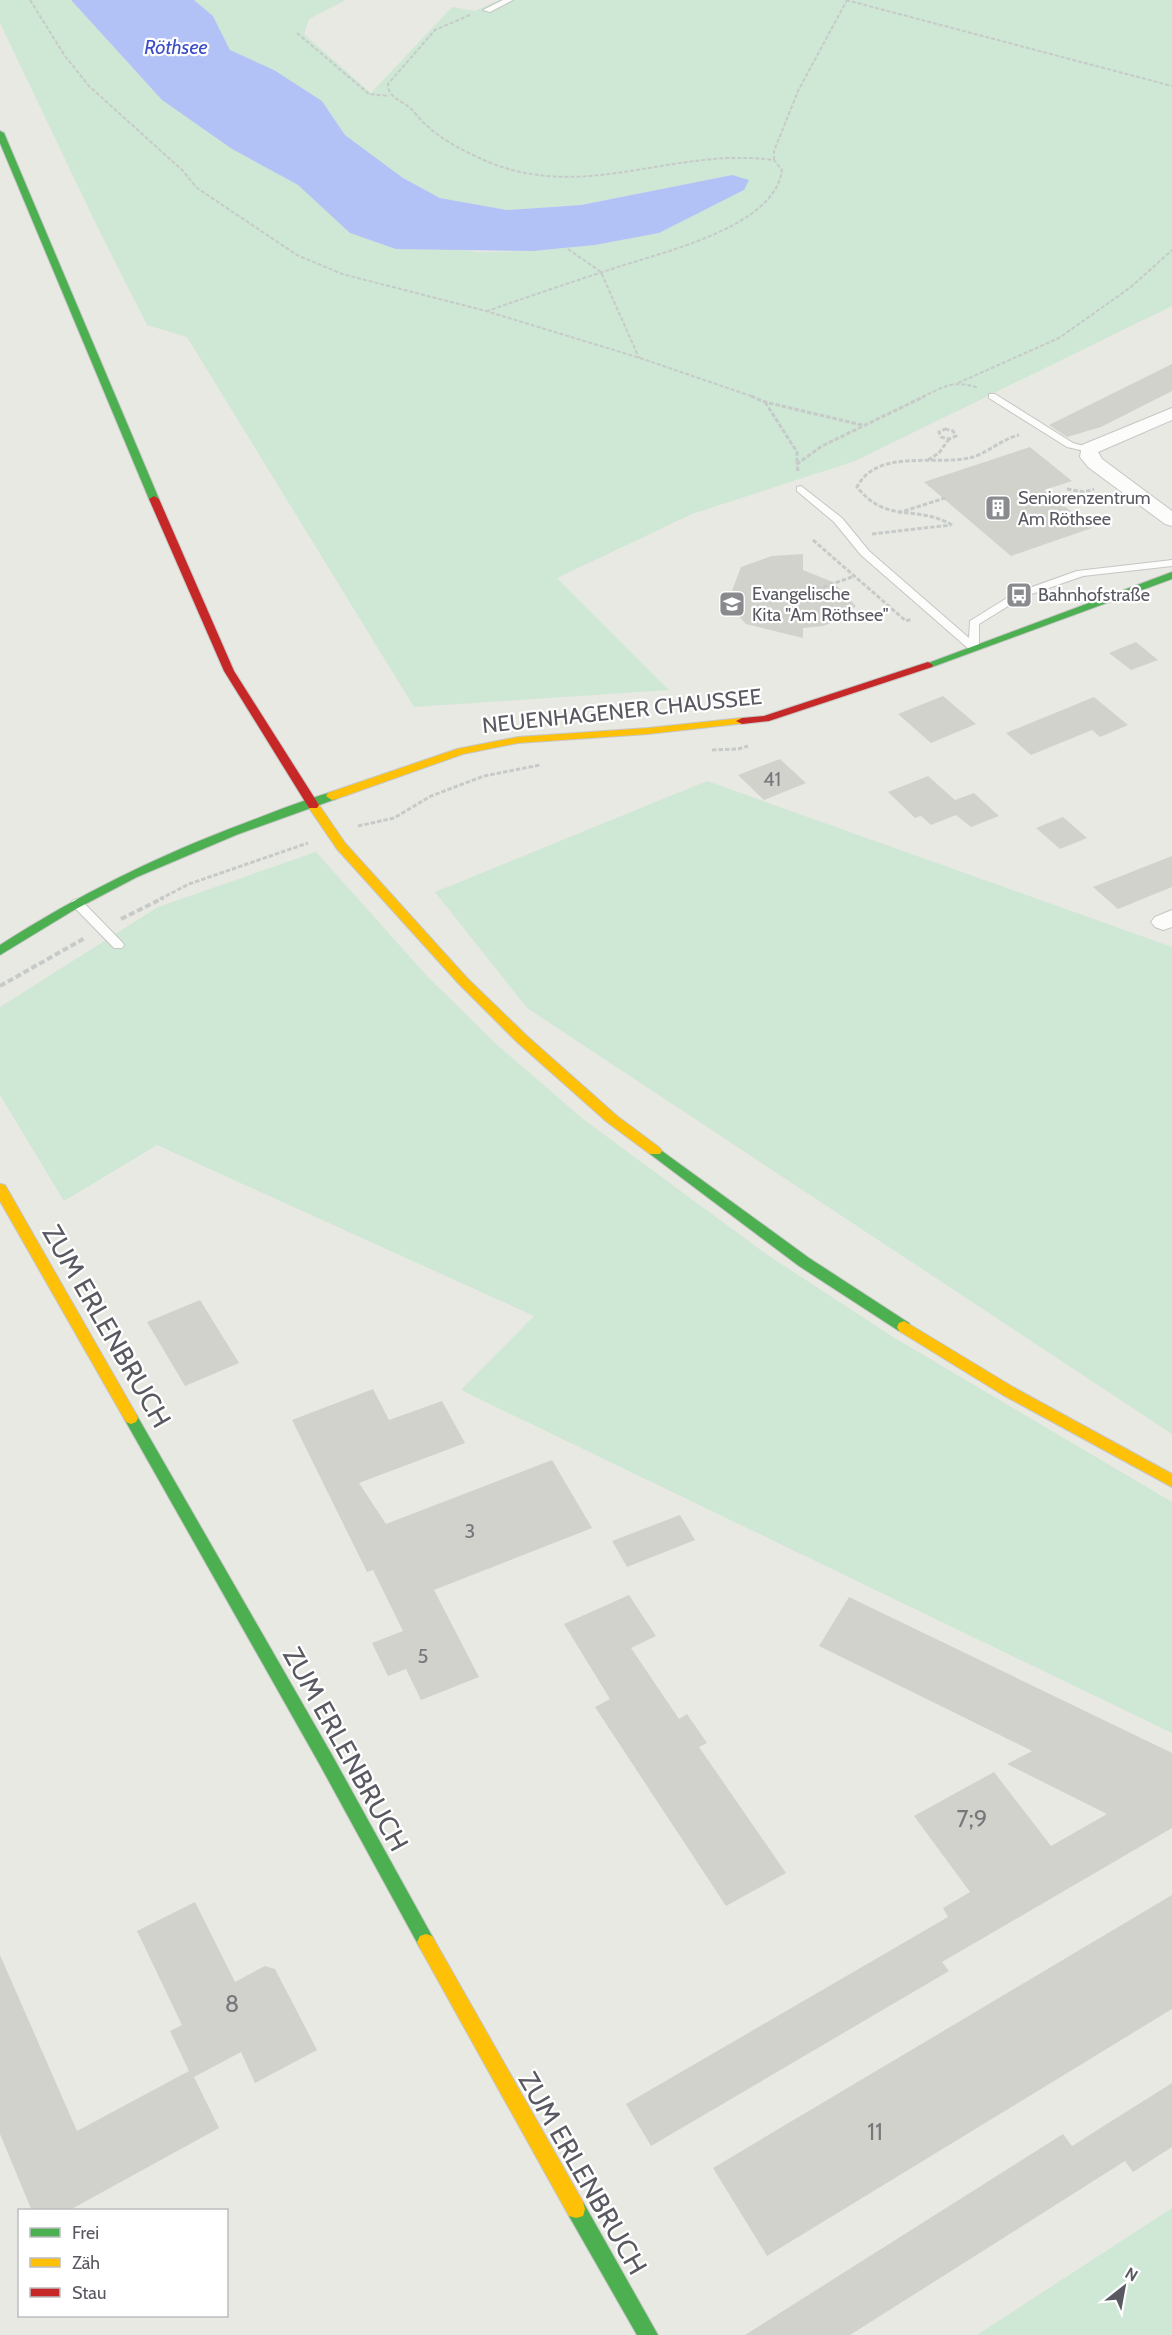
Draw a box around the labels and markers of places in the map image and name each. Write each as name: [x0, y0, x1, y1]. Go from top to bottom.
place label: Seniorenzentrum Am Röthsee: [1018, 487, 1151, 530]
building icon: Seniorenzentrum Am Röthsee: [983, 493, 1013, 523]
bus stop icon: Bahnhofstraße: [1004, 580, 1034, 610]
place label: Evangelische Kita "Am Röthsee": [752, 583, 889, 626]
place label: Bahnhofstraße: [1038, 584, 1150, 606]
school or university icon: Evangelische Kita "Am Röthsee": [717, 589, 747, 619]

